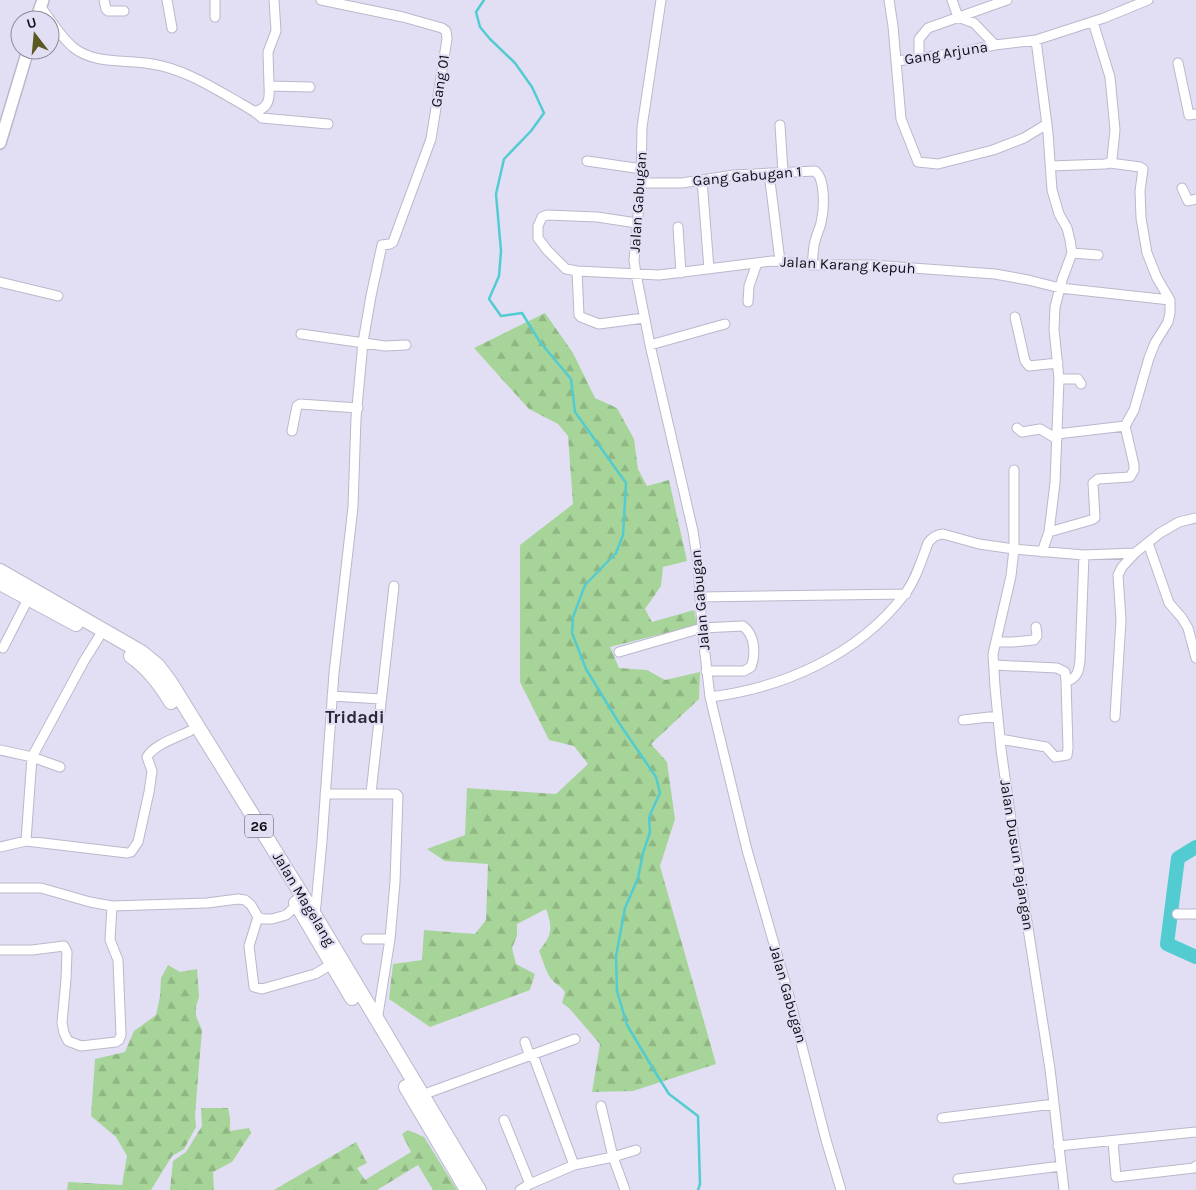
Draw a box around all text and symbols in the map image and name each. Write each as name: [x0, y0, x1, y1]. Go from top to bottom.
north arrow: [10, 10, 60, 60]
text: U: [25, 13, 39, 32]
street label: Gang Arjuna: [903, 38, 989, 68]
street label: Gang 01: [427, 53, 453, 109]
street label: Jalan Gabugan: [625, 151, 651, 253]
street label: Gang Gabugan 1: [692, 162, 802, 190]
street label: Jalan Karang Kepuh: [780, 252, 916, 278]
street label: Jalan Gabugan: [687, 549, 713, 651]
district label: Tridadi: [325, 706, 385, 728]
street label: Jalan Dusun Pajangan: [996, 778, 1038, 932]
road number: 26: [245, 814, 273, 838]
street label: Jalan Magelang: [269, 849, 339, 950]
street label: Jalan Gabugan: [765, 943, 811, 1045]

